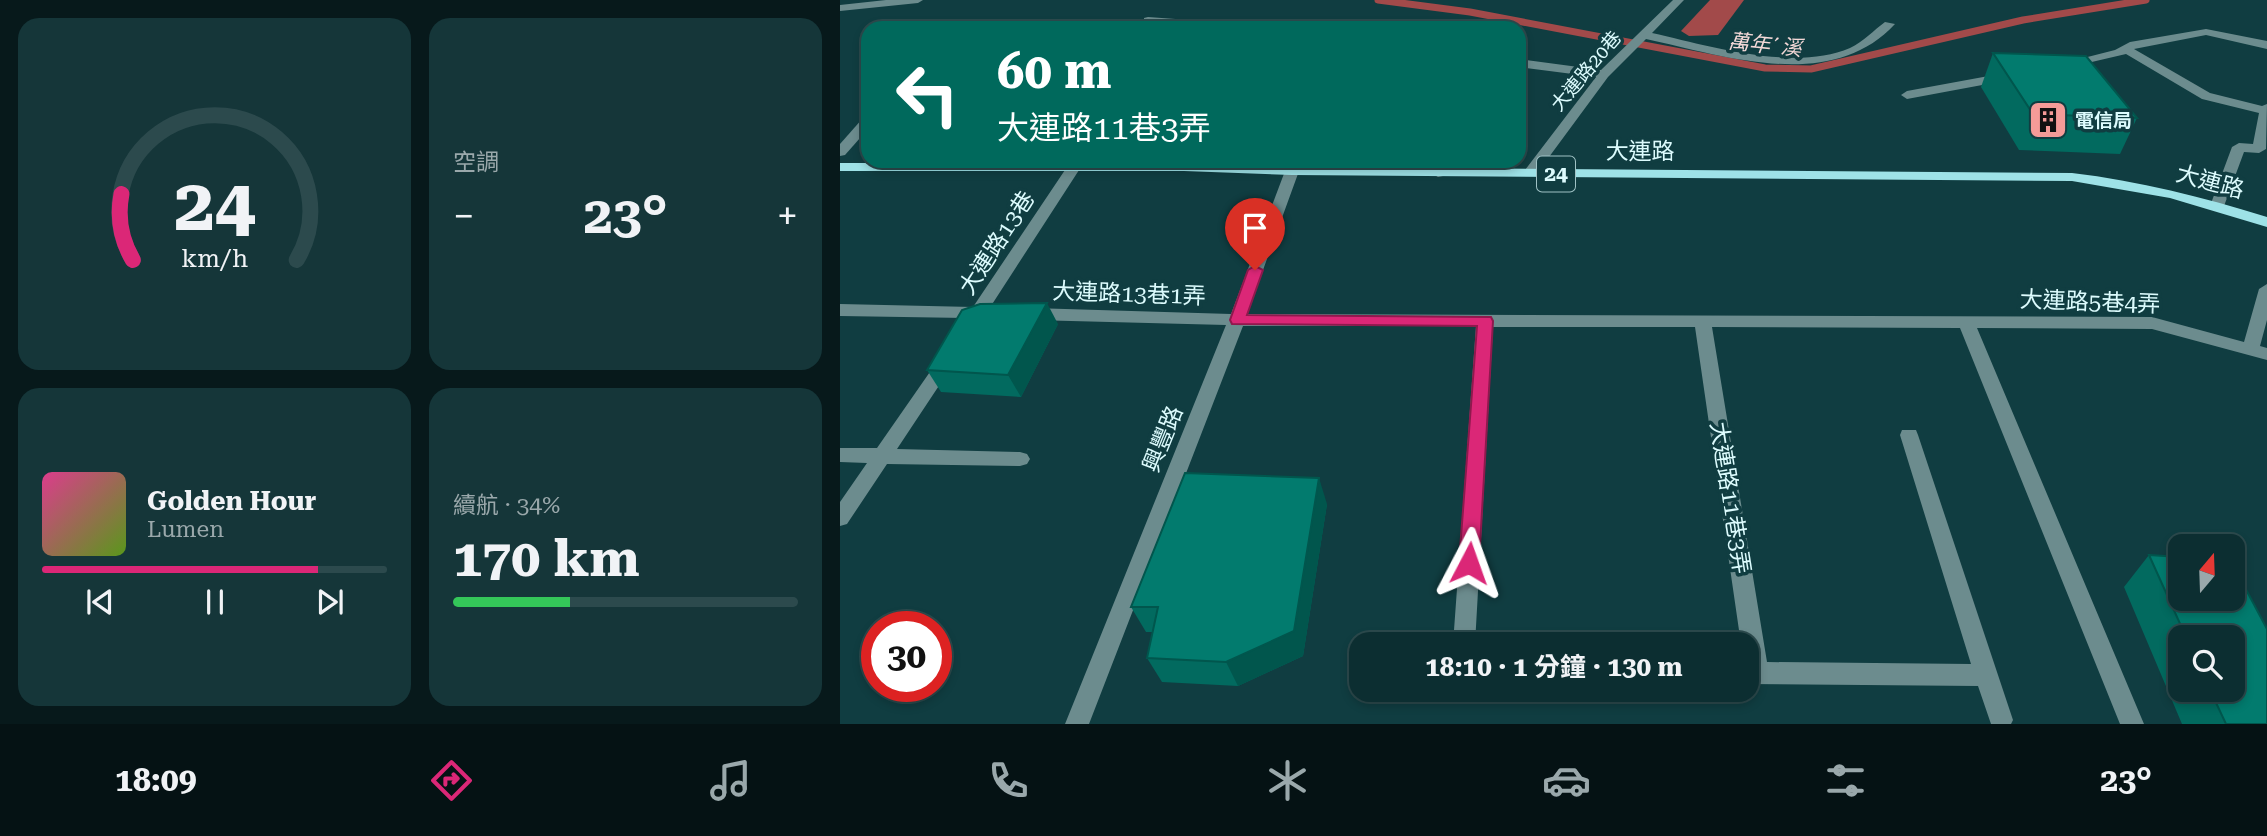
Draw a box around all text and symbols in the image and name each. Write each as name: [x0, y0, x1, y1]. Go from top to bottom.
street label: 大連路20巷: [1546, 26, 1626, 116]
water label: 萬年ˊ溪: [1727, 29, 1806, 61]
text: 60 m: [997, 43, 1112, 100]
icon: left: [882, 49, 973, 140]
building icon: 電信局: [2027, 99, 2069, 141]
text: 大連路11巷3弄: [997, 109, 1211, 147]
place label: 電信局: [2075, 109, 2132, 132]
street label: 大連路: [1606, 138, 1675, 165]
text: 空調: [453, 149, 499, 176]
road number: 24: [1537, 156, 1575, 192]
street label: 大連路: [2173, 160, 2247, 204]
text: 24: [174, 163, 255, 248]
text: 23°: [583, 185, 668, 246]
street label: 大連路13巷: [954, 186, 1040, 300]
text: −: [453, 194, 474, 238]
text: +: [777, 194, 798, 238]
pin: [1225, 198, 1285, 270]
icon: arrive: [1236, 209, 1274, 247]
text: km/h: [181, 244, 248, 273]
street label: 大連路13巷1弄: [1052, 278, 1206, 310]
street label: 大連路5巷4弄: [2019, 286, 2161, 318]
street label: 興豐路: [1138, 402, 1188, 476]
street label: 大連路11巷3弄: [1705, 420, 1755, 576]
text: Golden Hour: [147, 486, 316, 516]
text: 續航 · 34%: [453, 492, 560, 519]
text: Lumen: [147, 516, 224, 543]
position arrow: [1432, 526, 1506, 600]
text: 170 km: [453, 528, 640, 589]
north arrow: [2168, 534, 2245, 611]
map controls: [2168, 534, 2245, 702]
icon: previous: [81, 583, 119, 621]
icon: pause: [196, 583, 234, 621]
icon: next: [311, 583, 349, 621]
speed limit sign: 30: [861, 611, 952, 702]
button: search: [2168, 625, 2245, 702]
text: 18:10 · 1 分鐘 · 130 m: [1425, 652, 1683, 682]
icon: directions: [427, 756, 476, 805]
icon: music: [706, 756, 755, 805]
icon: phone: [984, 756, 1033, 805]
icon: climate: [1263, 756, 1312, 805]
icon: car: [1542, 756, 1591, 805]
icon: filters: [1821, 756, 1870, 805]
text: 18:09: [115, 761, 197, 799]
text: 23°: [2100, 761, 2152, 799]

